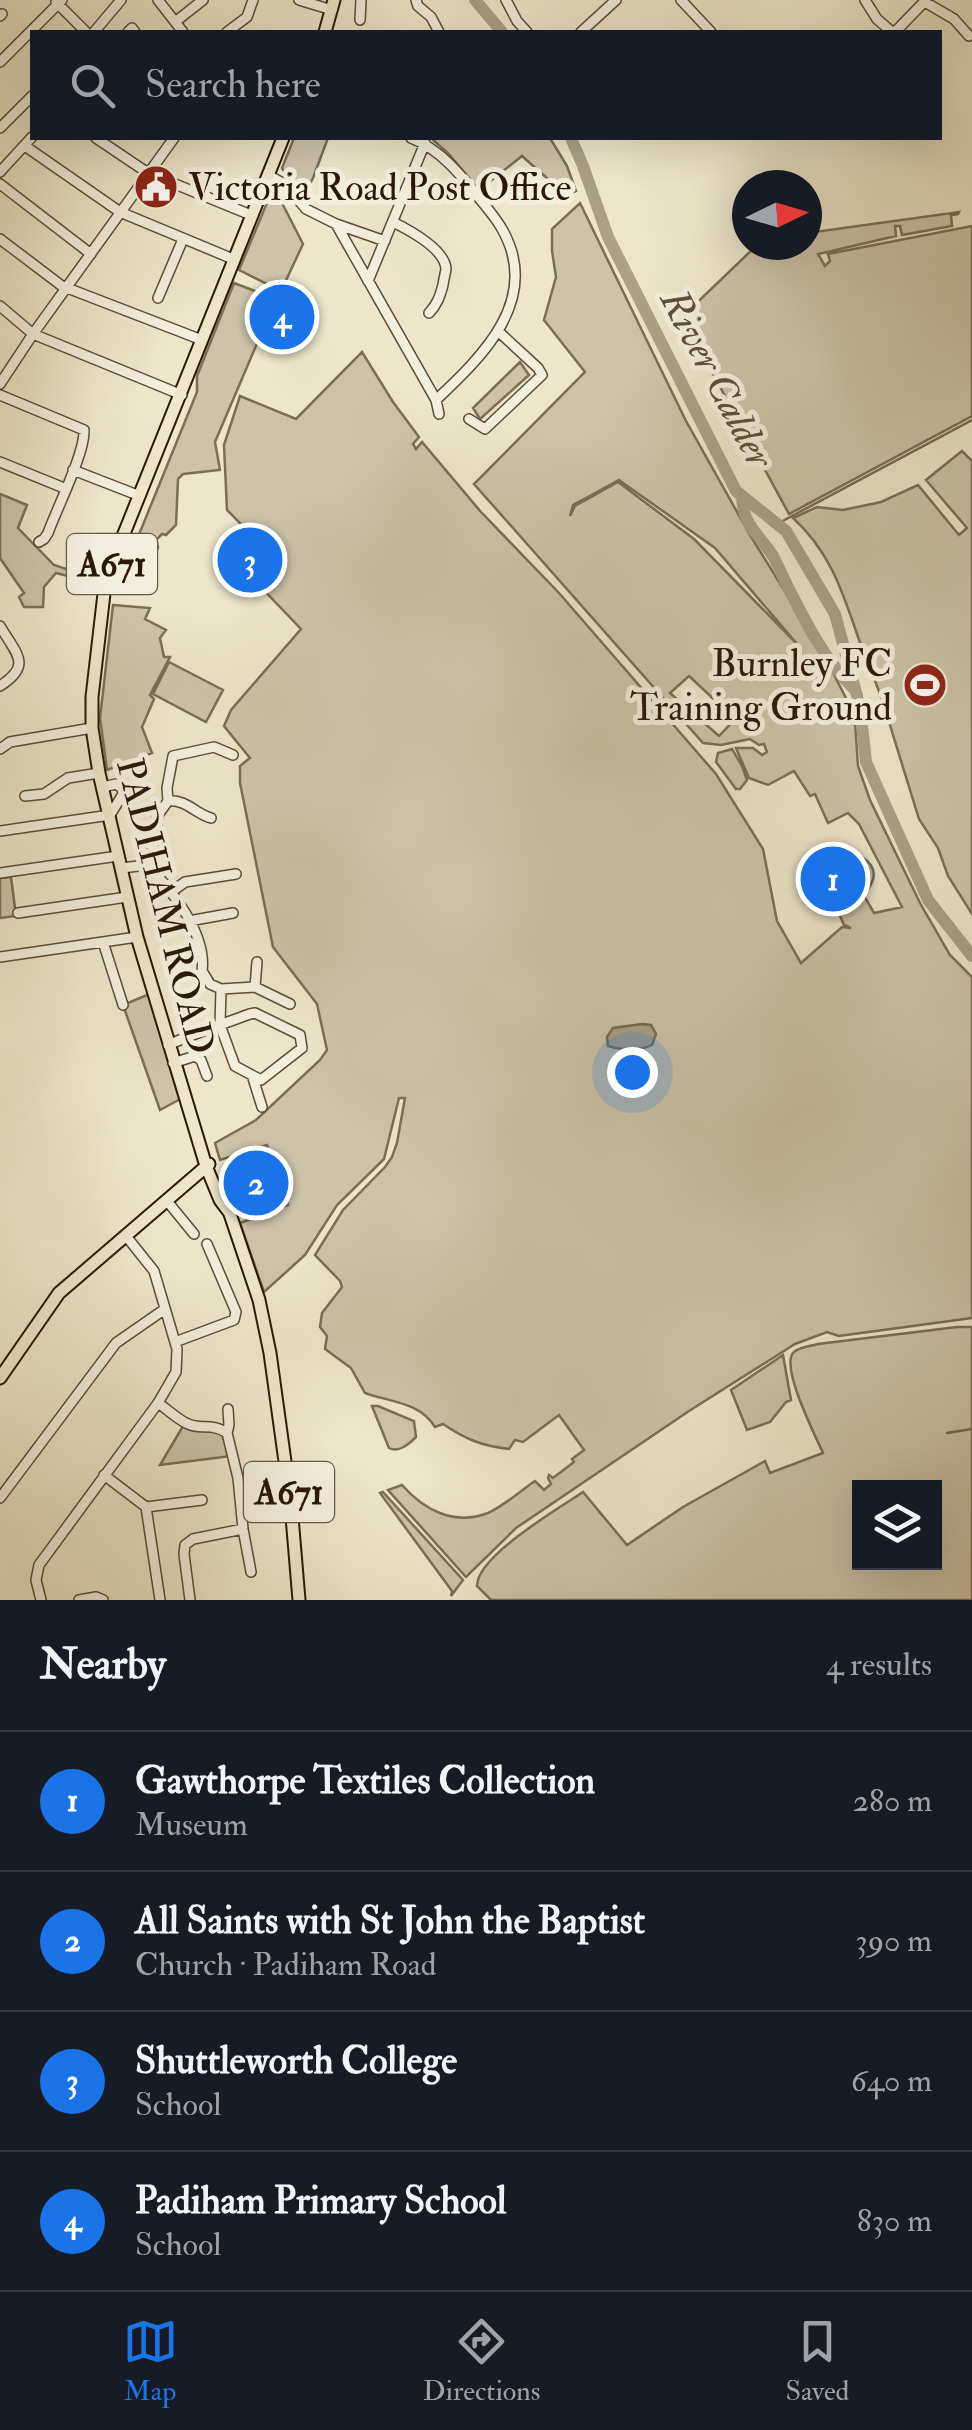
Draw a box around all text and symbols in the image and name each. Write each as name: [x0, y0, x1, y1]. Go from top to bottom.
search box: [30, 30, 942, 140]
icon: search: [65, 58, 120, 113]
text: Search here: [145, 61, 321, 109]
public building icon: Victoria Road Post Office: [133, 164, 179, 210]
place label: Victoria Road Post Office: [188, 164, 571, 212]
north arrow: [732, 170, 822, 260]
pin: 4: [250, 280, 314, 354]
water label: River Calder: [648, 280, 786, 479]
pin: 3: [218, 522, 282, 598]
road number: A671: [67, 534, 157, 594]
place label: Burnley FC Training Ground: [630, 640, 892, 732]
sports icon: Burnley FC Training Ground: [902, 662, 948, 708]
street label: PADIHAM ROAD: [105, 753, 225, 1059]
pin: 1: [800, 842, 866, 916]
your location: [607, 1047, 658, 1098]
pin: 2: [224, 1146, 288, 1220]
road number: A671: [244, 1462, 334, 1522]
map controls: [852, 1480, 942, 1570]
button: layers: [852, 1480, 942, 1570]
text: Nearby: [40, 1639, 166, 1691]
text: 4 results: [826, 1645, 932, 1685]
text: Gawthorpe Textiles Collection: [135, 1757, 595, 1805]
text: 1: [67, 1781, 78, 1821]
text: 280 m: [853, 1781, 932, 1821]
text: Museum: [135, 1805, 248, 1845]
text: All Saints with St John the Baptist: [135, 1897, 645, 1945]
text: 2: [64, 1921, 81, 1961]
text: 390 m: [855, 1921, 932, 1961]
text: Church · Padiham Road: [135, 1945, 437, 1985]
text: Shuttleworth College: [135, 2037, 457, 2085]
text: 3: [66, 2061, 79, 2101]
text: 640 m: [851, 2061, 932, 2101]
text: School: [135, 2085, 221, 2125]
text: Padiham Primary School: [135, 2177, 506, 2225]
text: 4: [64, 2201, 81, 2241]
text: 830 m: [857, 2201, 932, 2241]
text: School: [135, 2225, 221, 2265]
tab: Map: [123, 2314, 178, 2409]
tab: Directions: [423, 2314, 540, 2409]
tab: Saved: [785, 2314, 849, 2409]

